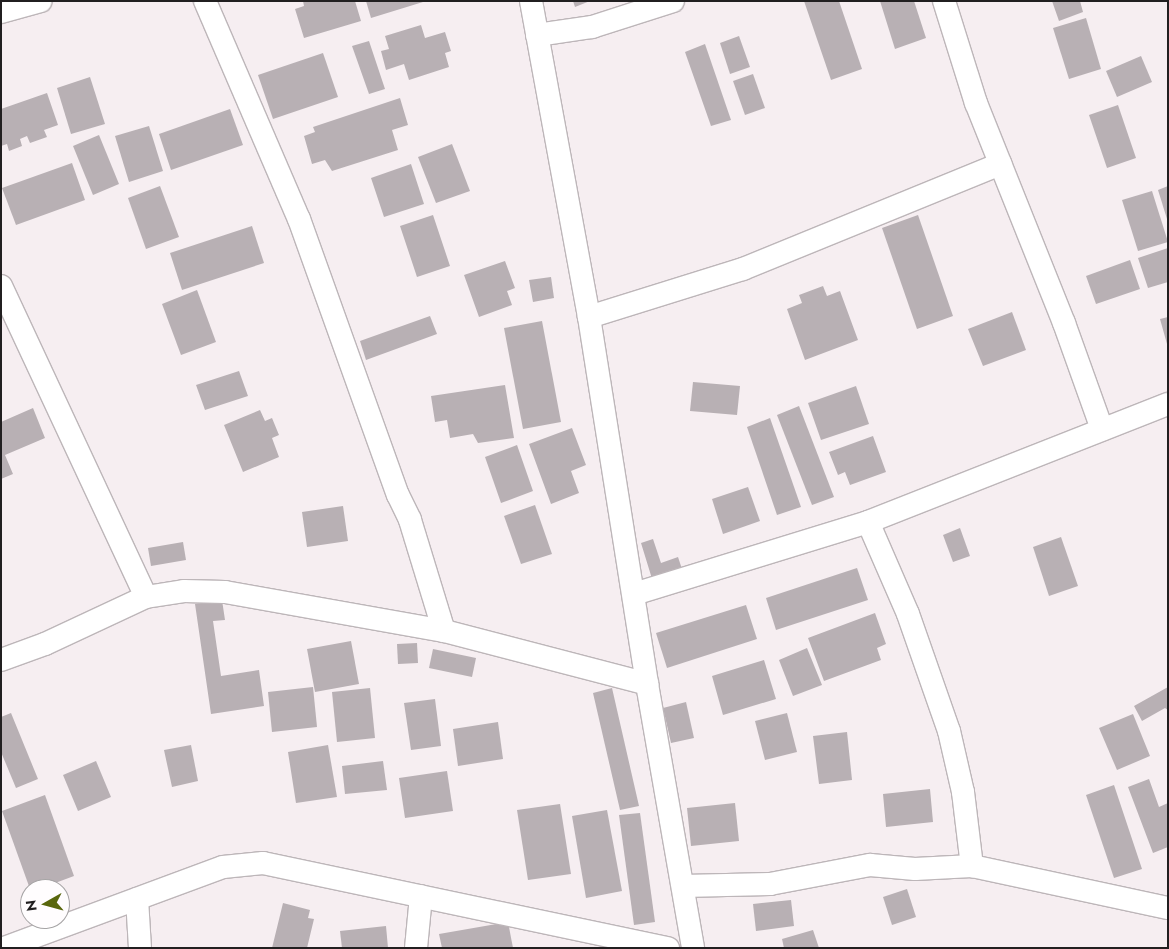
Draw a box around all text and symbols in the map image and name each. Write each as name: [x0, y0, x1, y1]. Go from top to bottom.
north arrow: [20, 879, 70, 929]
text: N: [21, 899, 42, 912]

